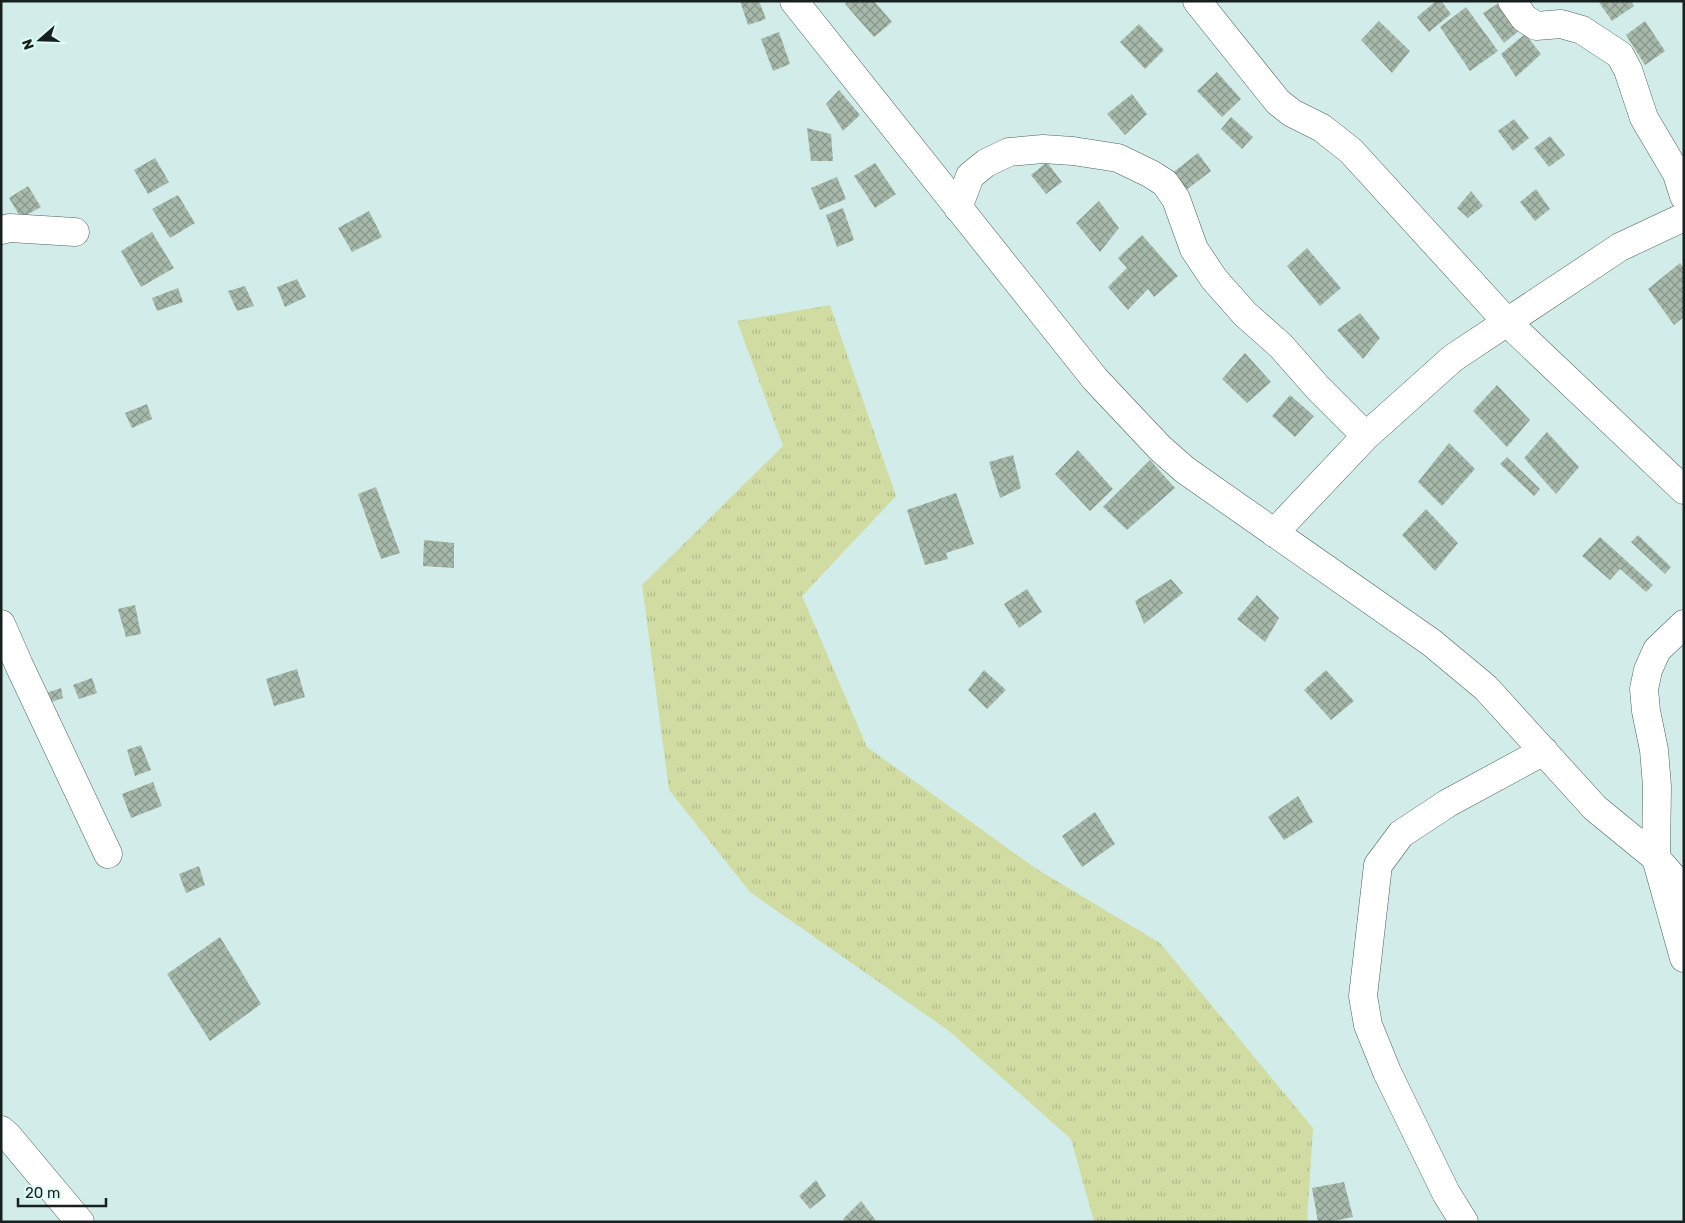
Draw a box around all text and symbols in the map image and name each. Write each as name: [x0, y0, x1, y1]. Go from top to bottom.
north arrow: [15, 15, 65, 65]
text: N: [19, 37, 38, 52]
scale bar: [18, 1176, 105, 1208]
text: 20 m: [25, 1184, 60, 1202]

